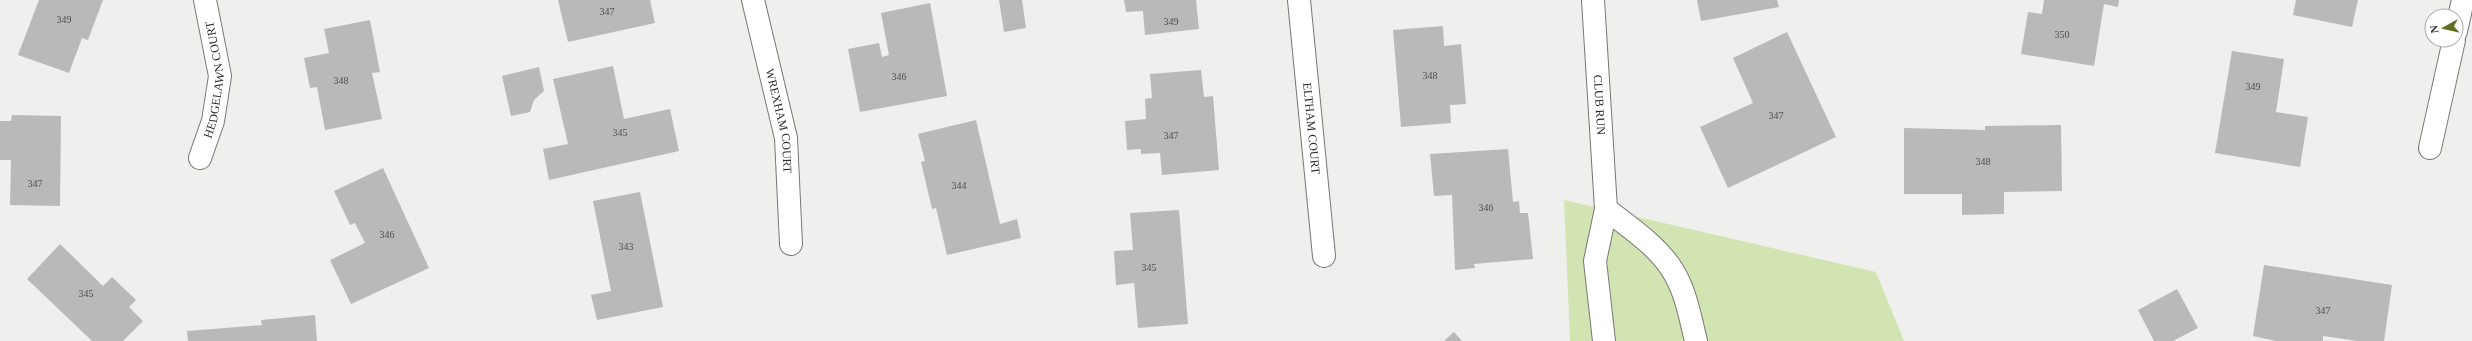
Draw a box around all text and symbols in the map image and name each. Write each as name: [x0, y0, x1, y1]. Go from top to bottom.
house number: 347: [600, 6, 615, 17]
north arrow: [2424, 8, 2464, 48]
house number: 349: [57, 14, 72, 25]
house number: 349: [1164, 16, 1179, 27]
street label: HEDGELAWN COURT: [201, 19, 228, 140]
text: N: [2428, 25, 2441, 34]
house number: 350: [2055, 29, 2070, 40]
street label: WREXHAM COURT: [763, 67, 795, 174]
house number: 348: [1423, 70, 1438, 81]
house number: 346: [892, 71, 907, 82]
street label: CLUB RUN: [1591, 74, 1608, 136]
house number: 348: [334, 75, 349, 86]
house number: 349: [2246, 81, 2261, 92]
street label: ELTHAM COURT: [1300, 82, 1323, 175]
house number: 347: [1769, 110, 1784, 121]
house number: 345: [613, 127, 628, 138]
house number: 347: [1164, 130, 1179, 141]
house number: 348: [1976, 156, 1991, 167]
house number: 347: [28, 178, 43, 189]
house number: 344: [952, 180, 967, 191]
house number: 346: [1479, 202, 1494, 213]
house number: 346: [380, 229, 395, 240]
house number: 343: [619, 241, 634, 252]
house number: 345: [1142, 262, 1157, 273]
house number: 345: [79, 288, 94, 299]
house number: 347: [2316, 305, 2331, 316]

